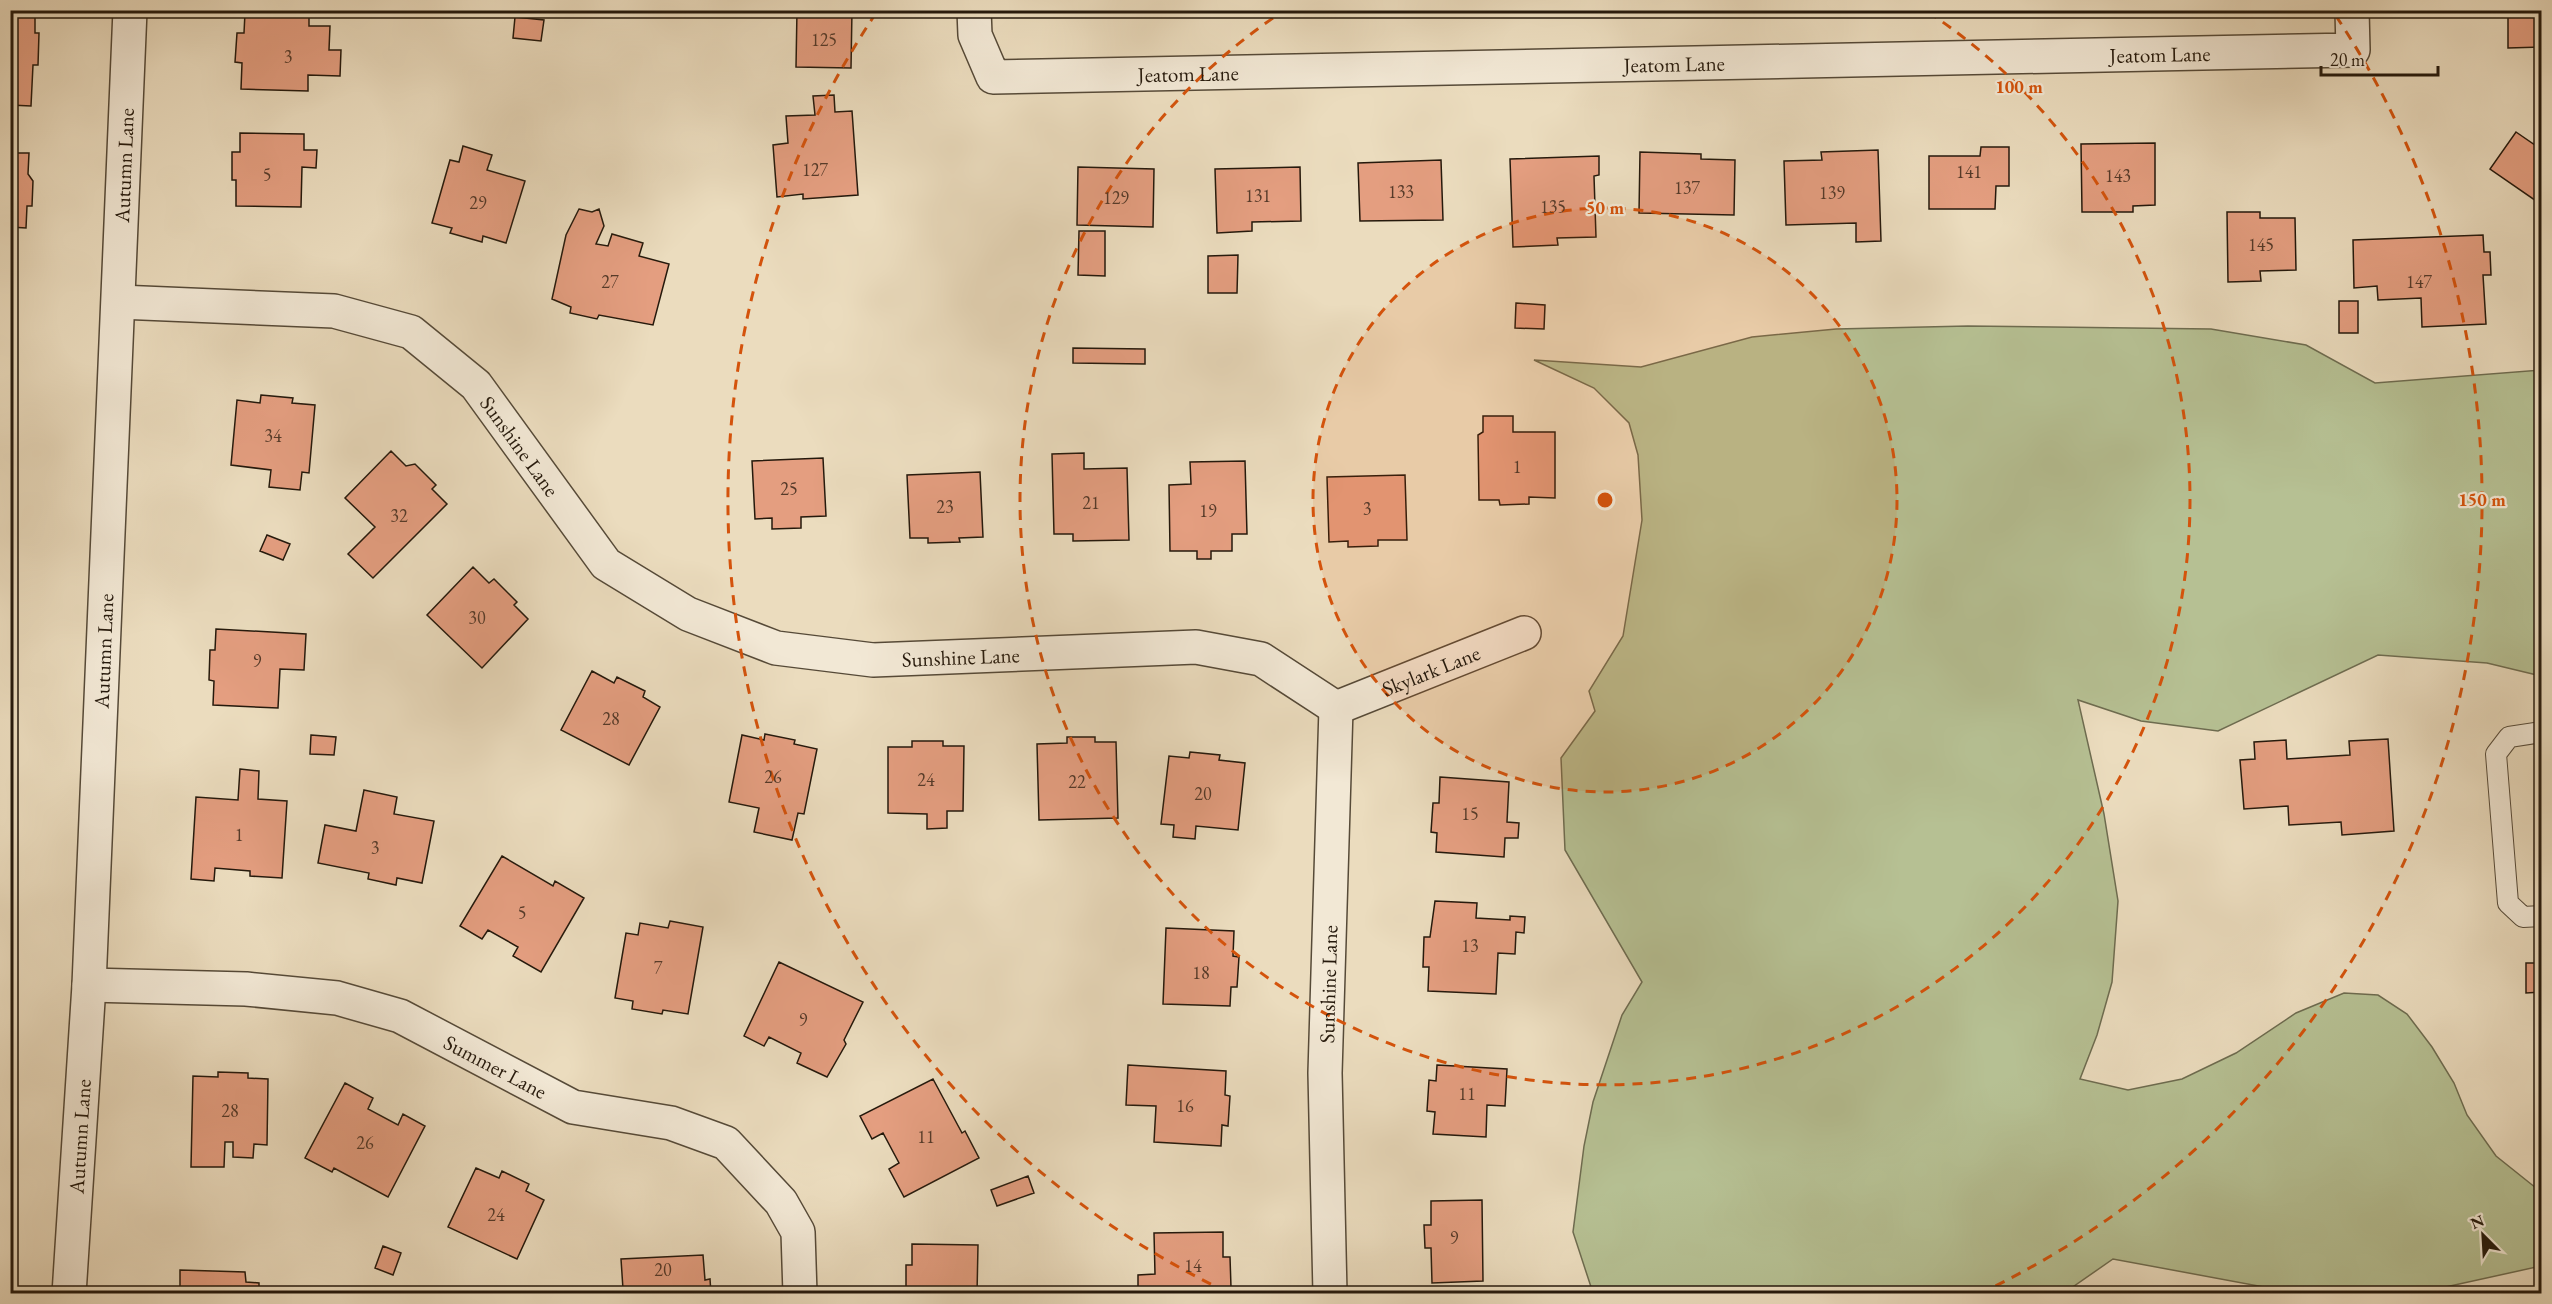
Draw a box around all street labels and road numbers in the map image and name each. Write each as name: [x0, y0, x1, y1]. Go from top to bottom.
street label: Jeatom Lane: [2107, 39, 2211, 68]
street label: Jeatom Lane: [1621, 49, 1725, 78]
street label: Jeatom Lane: [1135, 59, 1239, 88]
street label: Autumn Lane: [108, 107, 139, 224]
street label: Sunshine Lane: [475, 390, 566, 502]
street label: Autumn Lane: [87, 593, 119, 710]
street label: Skylark Lane: [1378, 639, 1484, 702]
street label: Sunshine Lane: [901, 641, 1020, 672]
street label: Sunshine Lane: [1312, 925, 1343, 1044]
street label: Summer Lane: [439, 1028, 552, 1104]
street label: Autumn Lane: [62, 1078, 96, 1196]

